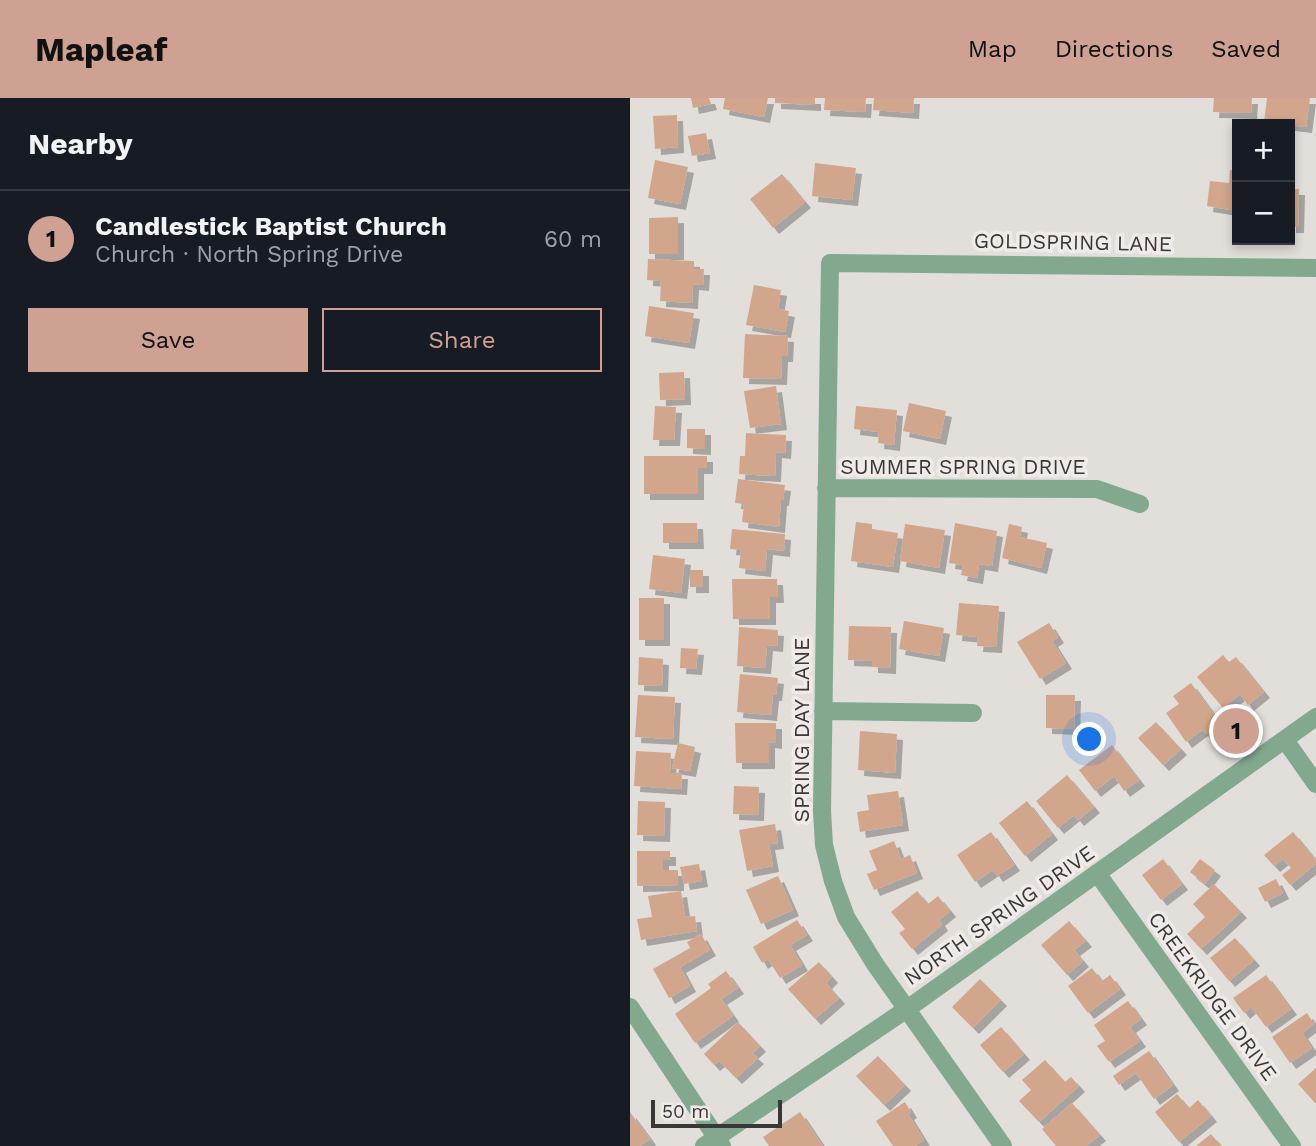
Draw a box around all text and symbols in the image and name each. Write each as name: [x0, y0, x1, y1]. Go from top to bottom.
text: Mapleaf: [35, 30, 167, 69]
text: Map: [968, 35, 1017, 63]
text: Directions: [1055, 35, 1173, 63]
text: Saved: [1211, 35, 1281, 63]
map controls: [1232, 119, 1295, 245]
button: +: [1232, 119, 1295, 182]
text: Nearby: [28, 126, 133, 161]
button: −: [1232, 182, 1295, 245]
text: Candlestick Baptist Church: [95, 211, 447, 241]
text: 1: [46, 226, 56, 253]
text: 60 m: [544, 226, 602, 253]
street label: GOLDSPRING LANE: [974, 228, 1172, 256]
text: Church · North Spring Drive: [95, 241, 403, 268]
button: Save: [28, 308, 308, 372]
button: Share: [322, 308, 602, 372]
street label: SUMMER SPRING DRIVE: [840, 454, 1086, 479]
street label: SPRING DAY LANE: [789, 638, 814, 822]
pin: 1: [1213, 705, 1259, 757]
your location: [1072, 722, 1106, 756]
street label: NORTH SPRING DRIVE: [899, 840, 1099, 990]
street label: CREEKRIDGE DRIVE: [1143, 907, 1283, 1085]
scale bar: [651, 1097, 782, 1129]
text: 50 m: [662, 1100, 709, 1123]

